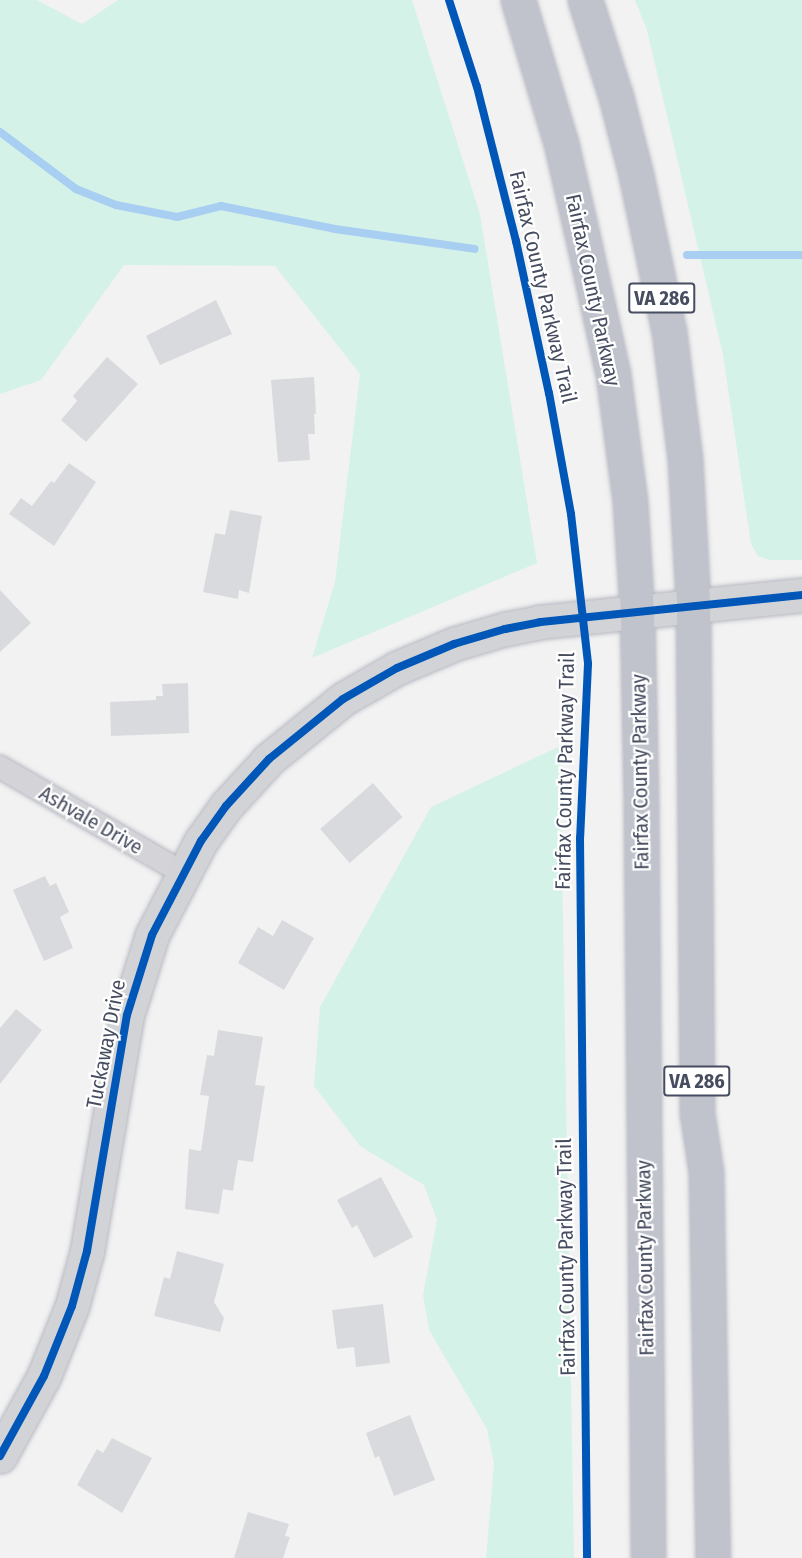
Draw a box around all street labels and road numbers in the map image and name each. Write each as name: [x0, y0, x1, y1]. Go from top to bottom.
street label: Fairfax County Parkway Trail: [504, 168, 582, 406]
street label: Fairfax County Parkway: [560, 192, 626, 388]
road number: VA 286: [628, 281, 696, 315]
street label: Fairfax County Parkway Trail: [550, 652, 580, 890]
street label: Fairfax County Parkway: [626, 674, 654, 870]
street label: Ashvale Drive: [35, 780, 147, 860]
street label: Tuckaway Drive: [81, 977, 131, 1111]
road number: VA 286: [662, 1064, 732, 1098]
street label: Fairfax County Parkway Trail: [551, 1138, 581, 1376]
street label: Fairfax County Parkway: [631, 1160, 659, 1356]

